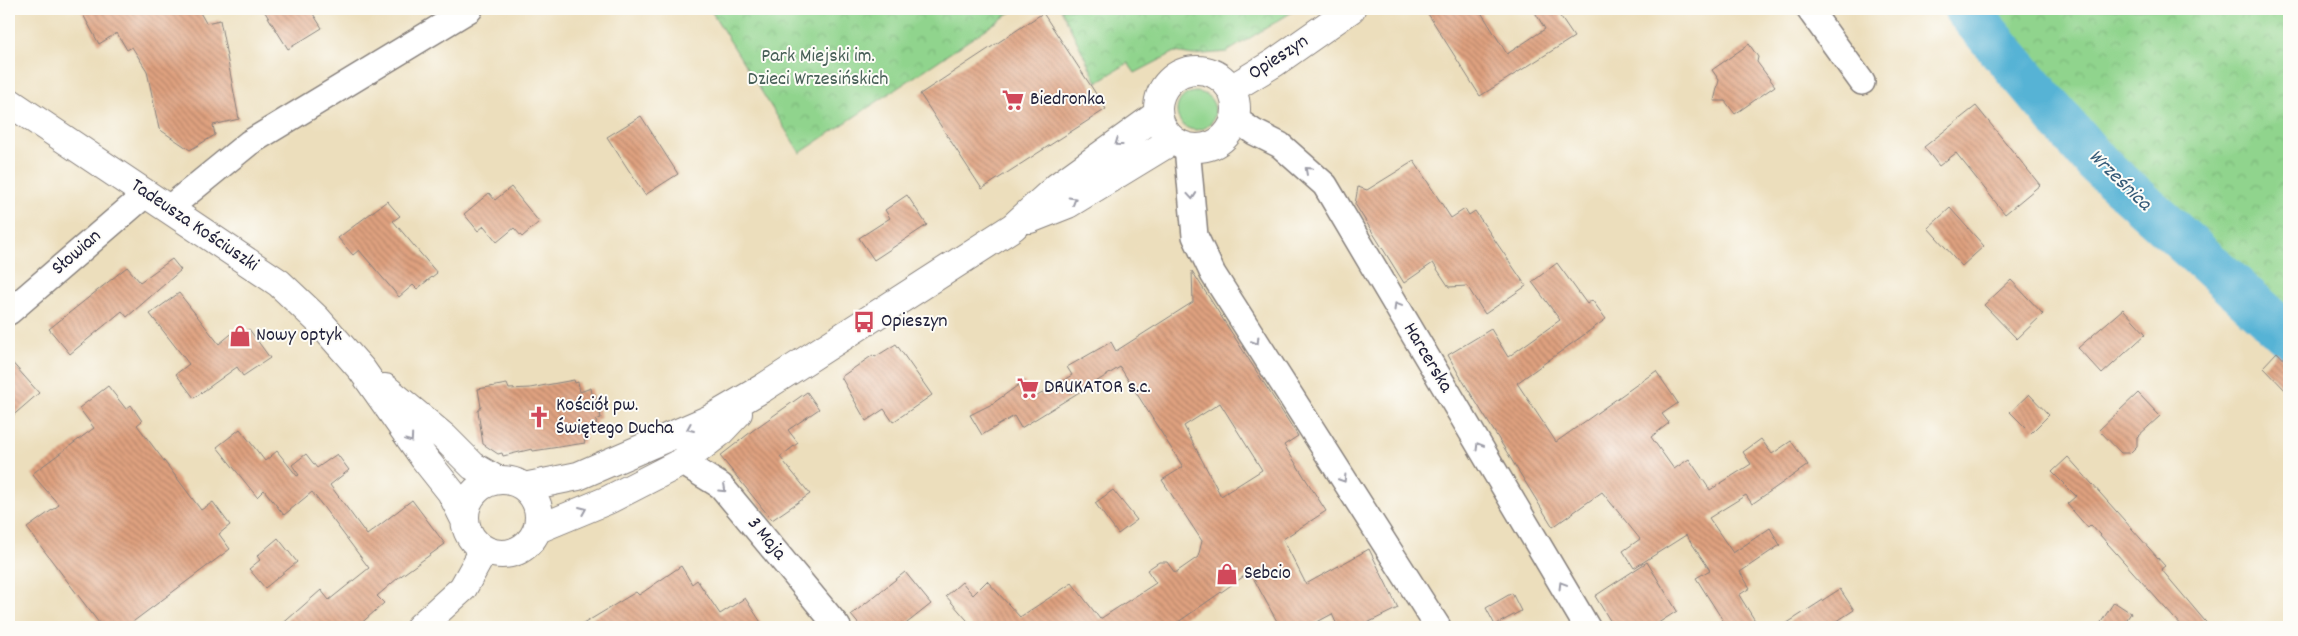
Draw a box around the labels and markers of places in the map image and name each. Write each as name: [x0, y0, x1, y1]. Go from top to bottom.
place label: Biedronka: [1030, 86, 1105, 114]
supermarket icon: Biedronka: [1000, 87, 1026, 113]
place label: Opieszyn: [881, 308, 948, 336]
bus stop icon: Opieszyn: [851, 309, 877, 335]
place label: Nowy optyk: [256, 322, 342, 350]
shop icon: Nowy optyk: [227, 323, 253, 349]
place label: DRUKATOR s.c.: [1044, 374, 1151, 402]
supermarket icon: DRUKATOR s.c.: [1015, 375, 1041, 401]
place label: Kościół pw. Świętego Ducha: [556, 392, 674, 443]
church icon: Kościół pw. Świętego Ducha: [526, 404, 552, 430]
place label: Sebcio: [1244, 560, 1291, 588]
shop icon: Sebcio: [1214, 561, 1240, 587]

